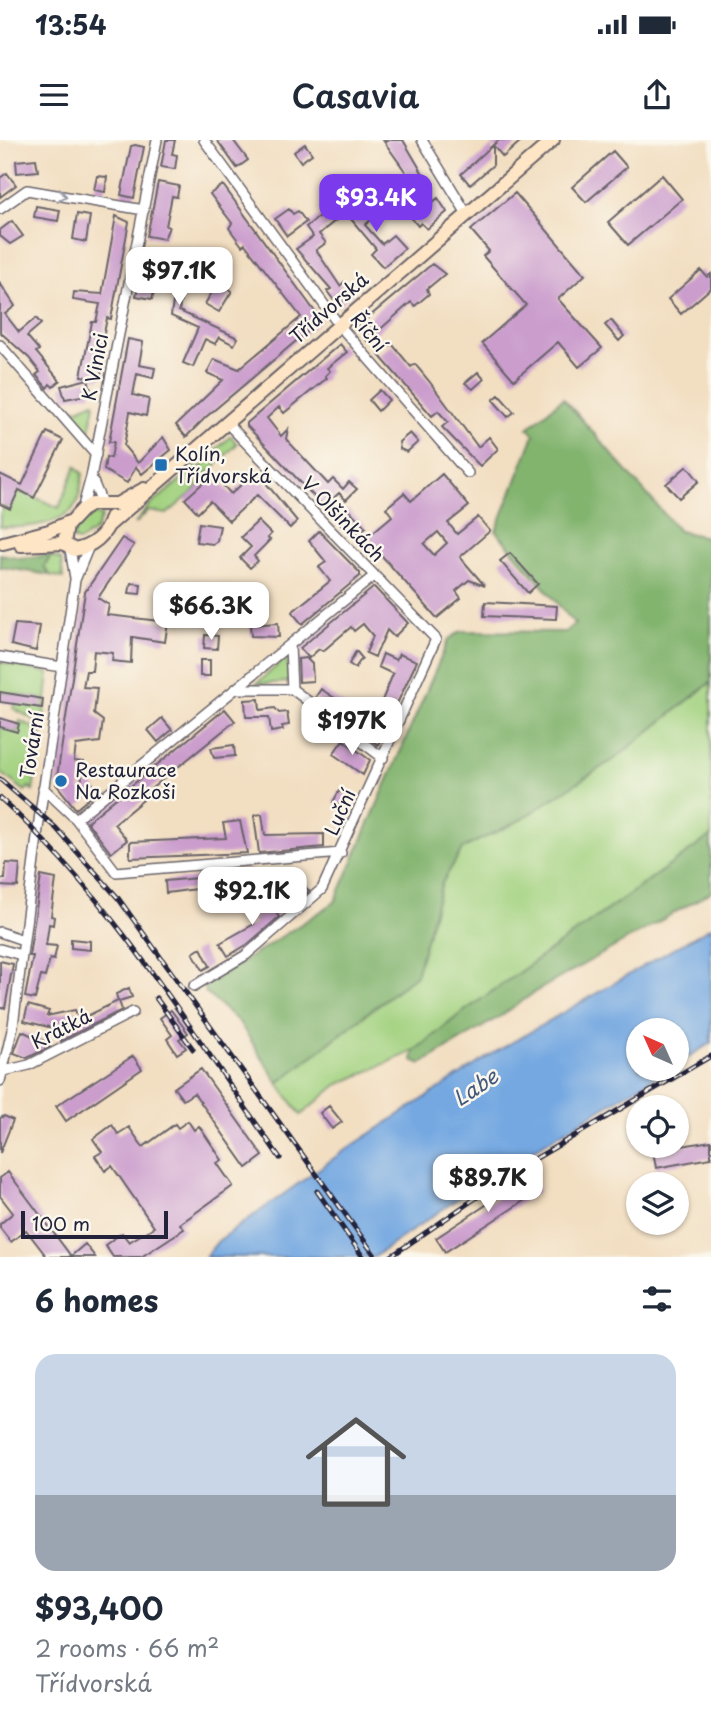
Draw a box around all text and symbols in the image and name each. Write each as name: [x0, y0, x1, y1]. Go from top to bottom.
text: 13:54: [35, 5, 106, 44]
text: Casavia: [292, 71, 419, 119]
icon: menu: [35, 76, 73, 114]
icon: share: [638, 76, 676, 114]
pin: $93.4K: [319, 174, 433, 234]
text: $93.4K: [335, 179, 417, 214]
one-way arrow: [56, 188, 68, 203]
pin: $97.1K: [122, 248, 236, 307]
text: $97.1K: [142, 252, 216, 287]
street label: Třídvorská: [283, 265, 374, 349]
street label: Říční: [345, 305, 395, 358]
street label: K Vinici: [74, 331, 114, 403]
place label: Kolín, Třídvorská: [175, 439, 272, 489]
marker: Kolín, Třídvorská: [153, 457, 169, 473]
street label: V Olšinkách: [296, 469, 392, 567]
pin: $66.3K: [154, 582, 268, 642]
text: $66.3K: [169, 587, 253, 622]
pin: $197K: [303, 698, 401, 757]
text: $197K: [317, 702, 387, 737]
street label: Tovární: [12, 709, 50, 780]
place label: Restaurace Na Rozkoši: [75, 755, 177, 805]
marker: Restaurace Na Rozkoši: [53, 773, 69, 789]
street label: Luční: [316, 784, 362, 839]
pin: $92.1K: [195, 868, 309, 927]
text: $92.1K: [214, 872, 290, 907]
street label: Krátká: [26, 1001, 96, 1055]
north arrow: [626, 1018, 690, 1082]
map controls: [626, 1018, 689, 1235]
water label: Labe: [446, 1059, 505, 1113]
button: locate: [626, 1095, 689, 1158]
pin: $89.7K: [431, 1154, 545, 1214]
text: $89.7K: [449, 1159, 527, 1194]
button: layers: [626, 1172, 689, 1235]
scale bar: [21, 1208, 168, 1240]
text: 100 m: [32, 1209, 90, 1237]
text: 6 homes: [35, 1277, 158, 1322]
icon: filters: [638, 1280, 676, 1318]
icon: home: [293, 1399, 419, 1525]
text: $93,400: [35, 1585, 163, 1630]
text: 2 rooms · 66 m²: [35, 1630, 219, 1665]
text: Třídvorská: [35, 1665, 152, 1700]

